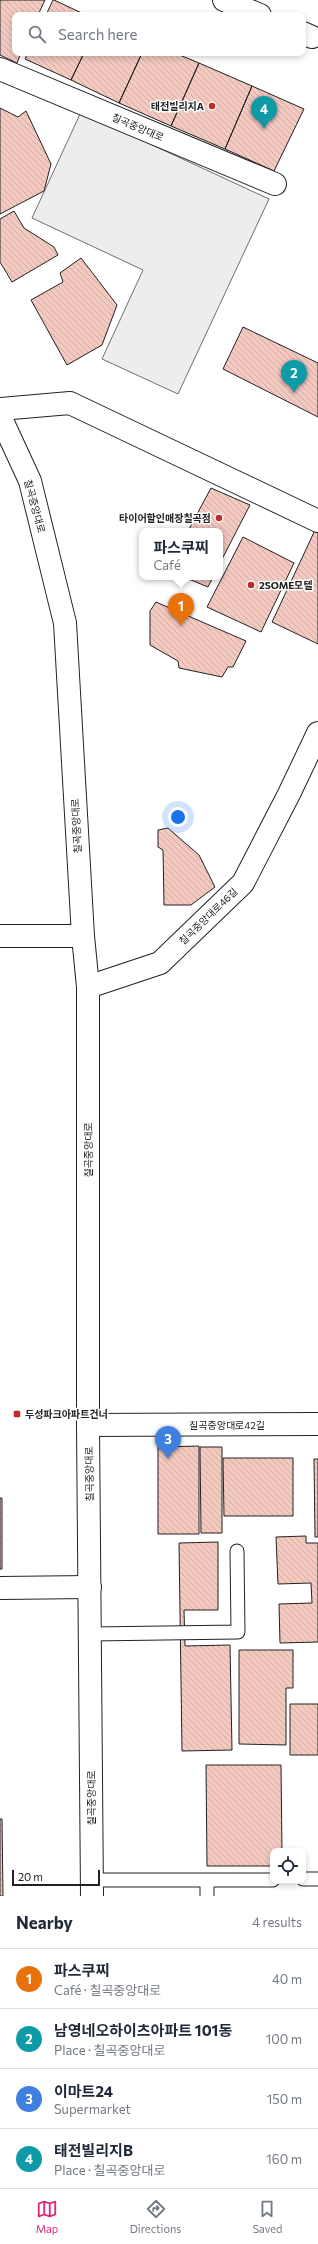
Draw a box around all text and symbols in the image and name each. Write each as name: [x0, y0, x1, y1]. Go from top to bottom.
search box: [12, 12, 306, 56]
icon: search: [26, 23, 48, 45]
text: Search here: [58, 25, 137, 43]
pin: 4: [251, 96, 277, 129]
place label: 태전빌리지A: [151, 100, 204, 112]
marker: 태전빌리지A: [207, 101, 217, 111]
street label: 칠곡중앙대로: [110, 111, 166, 143]
pin: 2: [281, 360, 307, 393]
street label: 칠곡중앙대로: [22, 478, 48, 534]
place label: 타이어할인매장칠곡점: [119, 512, 211, 524]
marker: 타이어할인매장칠곡점: [214, 513, 224, 523]
popup: [139, 528, 223, 580]
text: 파스쿠찌: [153, 538, 209, 556]
text: Café: [153, 557, 181, 573]
place label: 2SOME모텔: [259, 579, 313, 591]
marker: 2SOME모텔: [246, 580, 256, 590]
pin: 1: [168, 593, 194, 626]
street label: 칠곡중앙대로: [69, 798, 83, 854]
your location: [168, 807, 188, 827]
street label: 칠곡중앙대로46길: [176, 885, 240, 947]
street label: 칠곡중앙대로: [82, 1122, 94, 1178]
place label: 두성파크아파트건너: [25, 1408, 108, 1420]
marker: 두성파크아파트건너: [12, 1409, 22, 1419]
street label: 칠곡중앙대로42길: [189, 1419, 265, 1431]
pin: 3: [155, 1426, 181, 1459]
street label: 칠곡중앙대로: [83, 1446, 95, 1502]
street label: 칠곡중앙대로: [85, 1770, 97, 1826]
map controls: [270, 1848, 306, 1884]
button: locate: [270, 1848, 306, 1884]
scale bar: [12, 1868, 100, 1887]
text: 20 m: [18, 1870, 43, 1883]
text: Nearby: [16, 1912, 73, 1933]
text: 4 results: [252, 1914, 302, 1930]
text: 파스쿠찌: [54, 1961, 109, 1979]
text: 1: [26, 1971, 32, 1987]
text: 40 m: [272, 1971, 302, 1987]
text: Café · 칠곡중앙대로: [54, 1982, 161, 1998]
text: 남영네오하이츠아파트 101동: [54, 2021, 232, 2039]
text: 2: [25, 2031, 33, 2047]
text: 100 m: [266, 2031, 302, 2047]
text: Place · 칠곡중앙대로: [54, 2042, 165, 2058]
text: 이마트24: [54, 2082, 113, 2100]
text: 3: [25, 2091, 33, 2107]
text: 150 m: [267, 2091, 302, 2107]
text: Supermarket: [54, 2101, 131, 2117]
text: 태전빌리지B: [54, 2141, 133, 2159]
text: 4: [25, 2151, 33, 2167]
text: 160 m: [266, 2151, 302, 2167]
text: Place · 칠곡중앙대로: [54, 2162, 165, 2178]
tab: Map: [36, 2198, 58, 2235]
tab: Directions: [130, 2198, 181, 2235]
tab: Saved: [253, 2198, 282, 2235]

